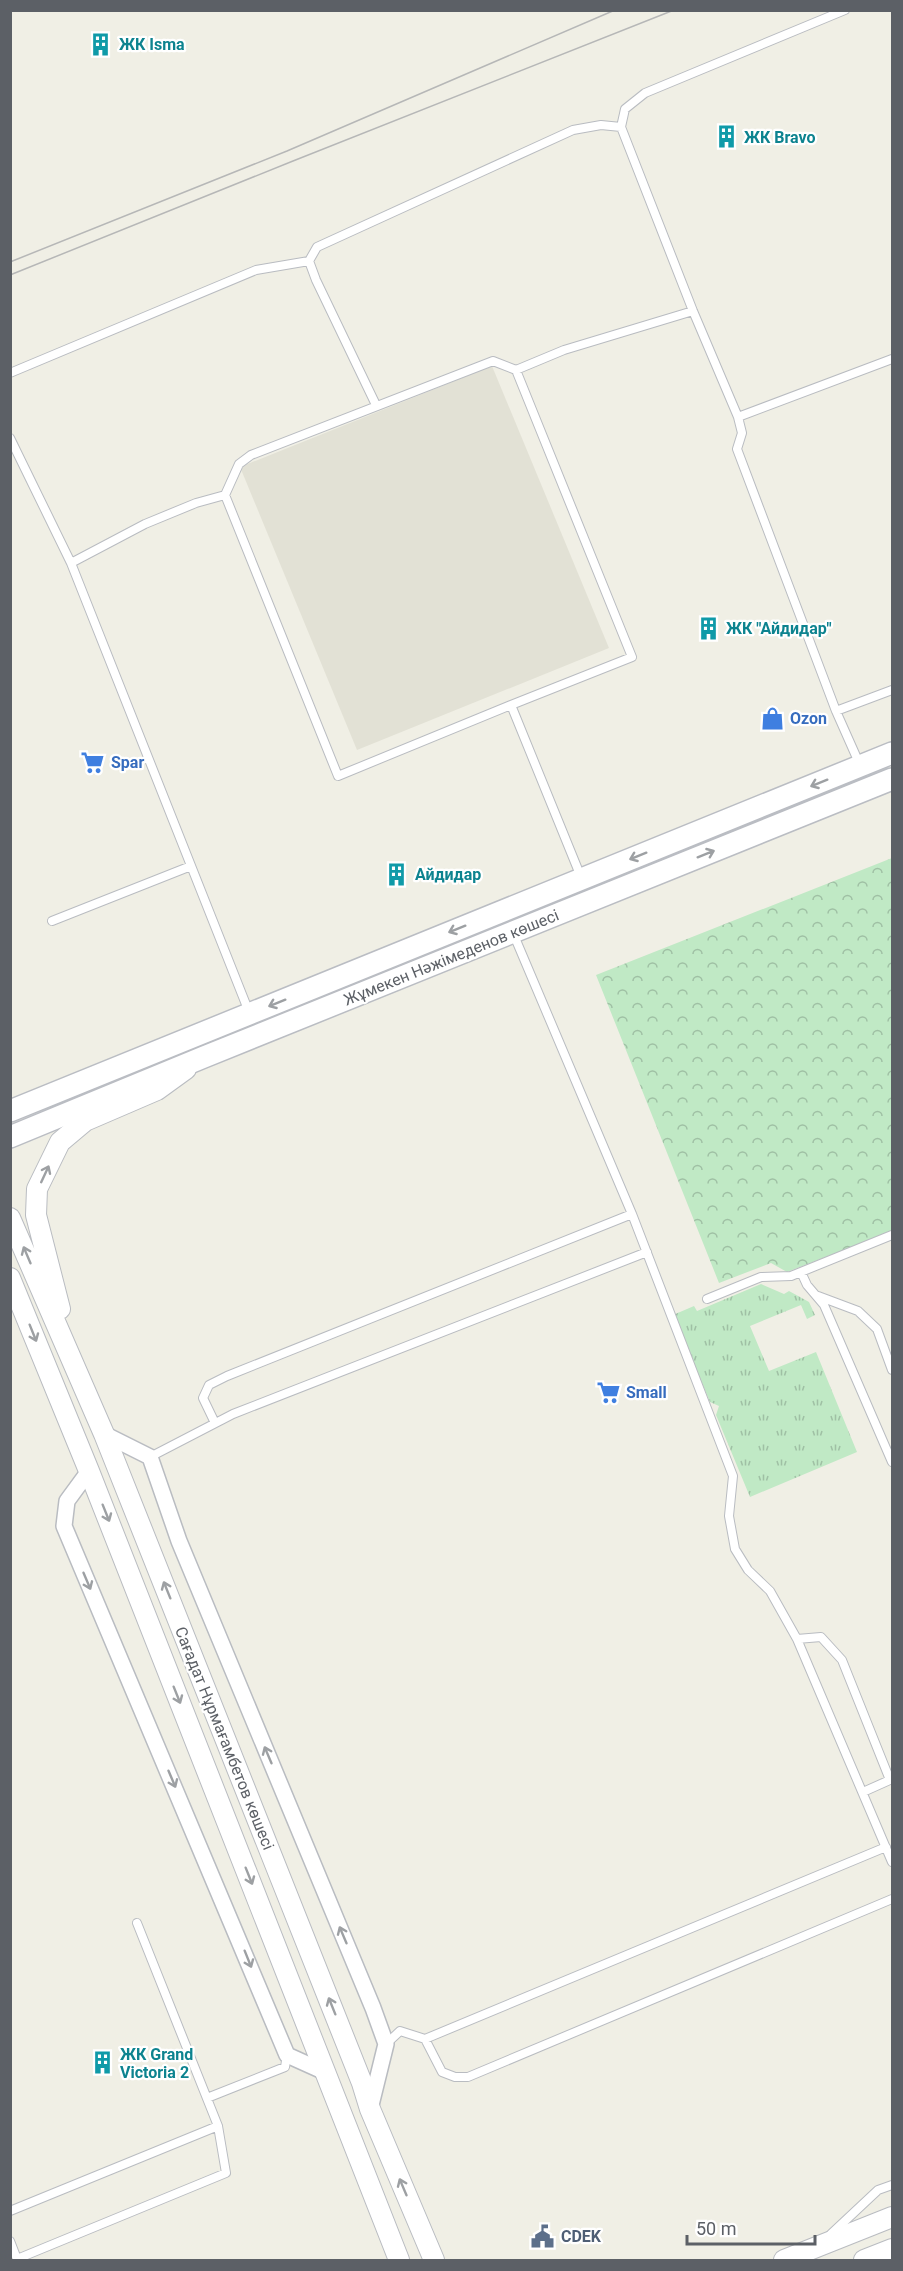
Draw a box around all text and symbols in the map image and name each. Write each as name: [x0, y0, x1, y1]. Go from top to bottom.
building icon: ЖК Isma: [88, 31, 114, 57]
place label: ЖК Isma: [119, 35, 185, 54]
building icon: ЖК Bravo: [713, 124, 739, 150]
place label: ЖК Bravo: [744, 128, 816, 147]
building icon: ЖК "Айдидар": [695, 615, 721, 641]
place label: ЖК "Айдидар": [726, 619, 832, 638]
shop icon: Ozon: [759, 705, 785, 731]
place label: Ozon: [790, 709, 827, 728]
supermarket icon: Spar: [80, 749, 106, 775]
place label: Spar: [111, 753, 144, 772]
one-way arrow: [810, 778, 829, 789]
one-way arrow: [696, 848, 714, 859]
one-way arrow: [629, 851, 648, 862]
building icon: Айдидар: [384, 861, 410, 887]
place label: Айдидар: [415, 865, 481, 884]
street label: Жұмекен Нәжімеденов көшесі: [341, 906, 562, 1009]
one-way arrow: [449, 924, 467, 935]
one-way arrow: [268, 998, 286, 1009]
one-way arrow: [39, 1165, 51, 1183]
one-way arrow: [21, 1247, 32, 1265]
one-way arrow: [28, 1323, 39, 1341]
supermarket icon: Small: [595, 1379, 621, 1405]
place label: Small: [626, 1383, 667, 1402]
one-way arrow: [101, 1504, 112, 1522]
one-way arrow: [82, 1571, 94, 1589]
one-way arrow: [161, 1582, 172, 1600]
street label: Сағадат Нұрмағамбетов көшесі: [171, 1624, 278, 1852]
one-way arrow: [172, 1685, 183, 1704]
one-way arrow: [262, 1746, 273, 1764]
one-way arrow: [167, 1770, 178, 1788]
one-way arrow: [244, 1866, 255, 1885]
one-way arrow: [337, 1926, 348, 1944]
one-way arrow: [243, 1949, 254, 1968]
one-way arrow: [325, 1997, 336, 2016]
place label: ЖК Grand Victoria 2: [120, 2045, 193, 2082]
building icon: ЖК Grand Victoria 2: [89, 2050, 115, 2076]
one-way arrow: [397, 2178, 408, 2197]
scale bar: [687, 2208, 814, 2246]
text: 50 m: [696, 2218, 736, 2239]
public building icon: CDEK: [530, 2223, 556, 2249]
place label: CDEK: [561, 2227, 602, 2246]

